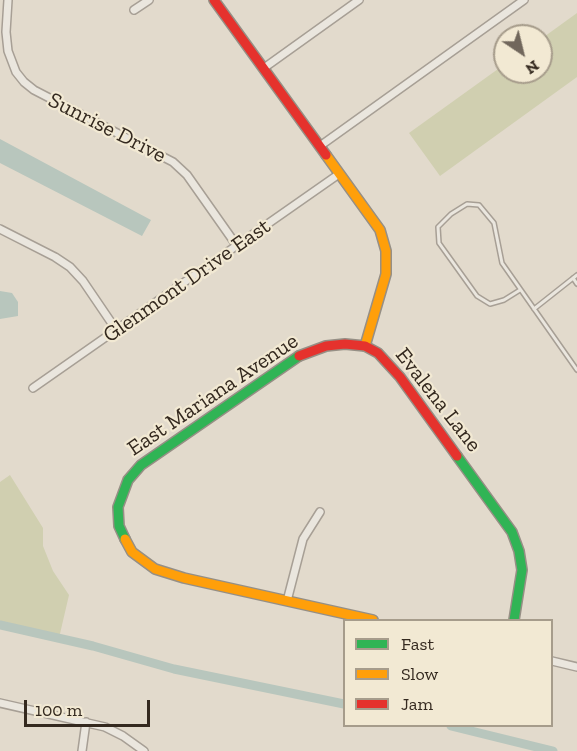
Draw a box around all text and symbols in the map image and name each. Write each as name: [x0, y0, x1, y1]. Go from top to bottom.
north arrow: [493, 24, 553, 84]
text: N: [522, 56, 543, 79]
street label: Sunrise Drive: [44, 87, 170, 169]
street label: Glenmont Drive East: [98, 213, 276, 349]
street label: East Mariana Avenue: [123, 328, 303, 462]
street label: Evalena Lane: [389, 343, 487, 457]
legend: [343, 619, 553, 727]
text: Fast: [401, 633, 434, 655]
text: Slow: [401, 663, 438, 685]
scale bar: [27, 688, 153, 726]
text: Jam: [401, 693, 433, 715]
text: 100 m: [35, 699, 82, 721]

